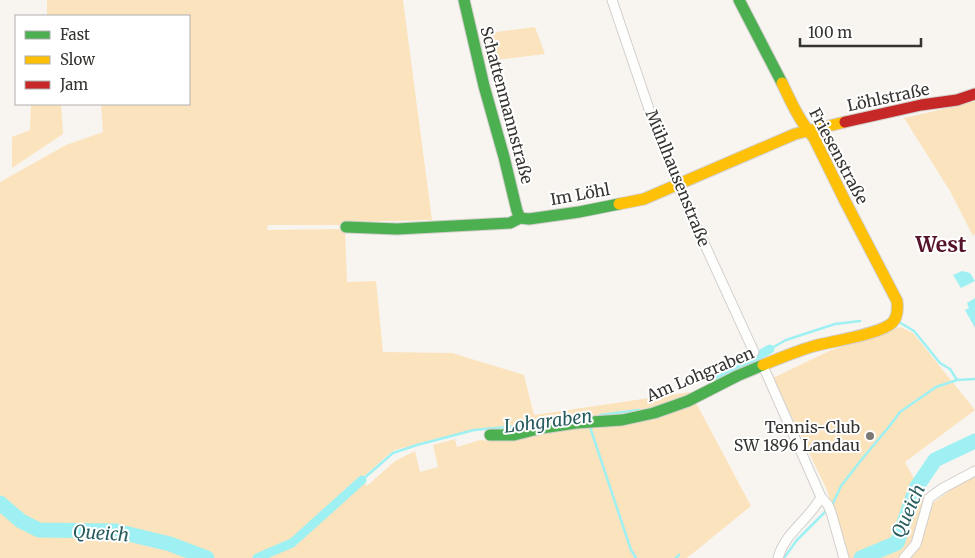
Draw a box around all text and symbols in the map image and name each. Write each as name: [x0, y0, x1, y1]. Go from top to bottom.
legend: [15, 15, 190, 105]
scale bar: [800, 15, 921, 47]
text: 100 m: [808, 23, 852, 42]
street label: Schattenmannstraße: [476, 24, 538, 186]
text: Fast: [60, 25, 90, 44]
text: Slow: [60, 50, 95, 69]
text: Jam: [59, 75, 88, 94]
street label: Löhlstraße: [845, 79, 931, 115]
street label: Friesenstraße: [805, 105, 873, 207]
street label: Mühlhausenstraße: [641, 107, 715, 249]
street label: Im Löhl: [549, 179, 611, 209]
district label: West: [914, 231, 967, 258]
street label: Am Lohgraben: [642, 342, 757, 406]
water label: Lohgraben: [503, 404, 593, 438]
place label: Tennis-Club SW 1896 Landau: [734, 417, 860, 455]
marker: Tennis-Club SW 1896 Landau: [864, 430, 876, 442]
water label: Queich: [886, 481, 930, 541]
water label: Queich: [72, 520, 130, 546]

